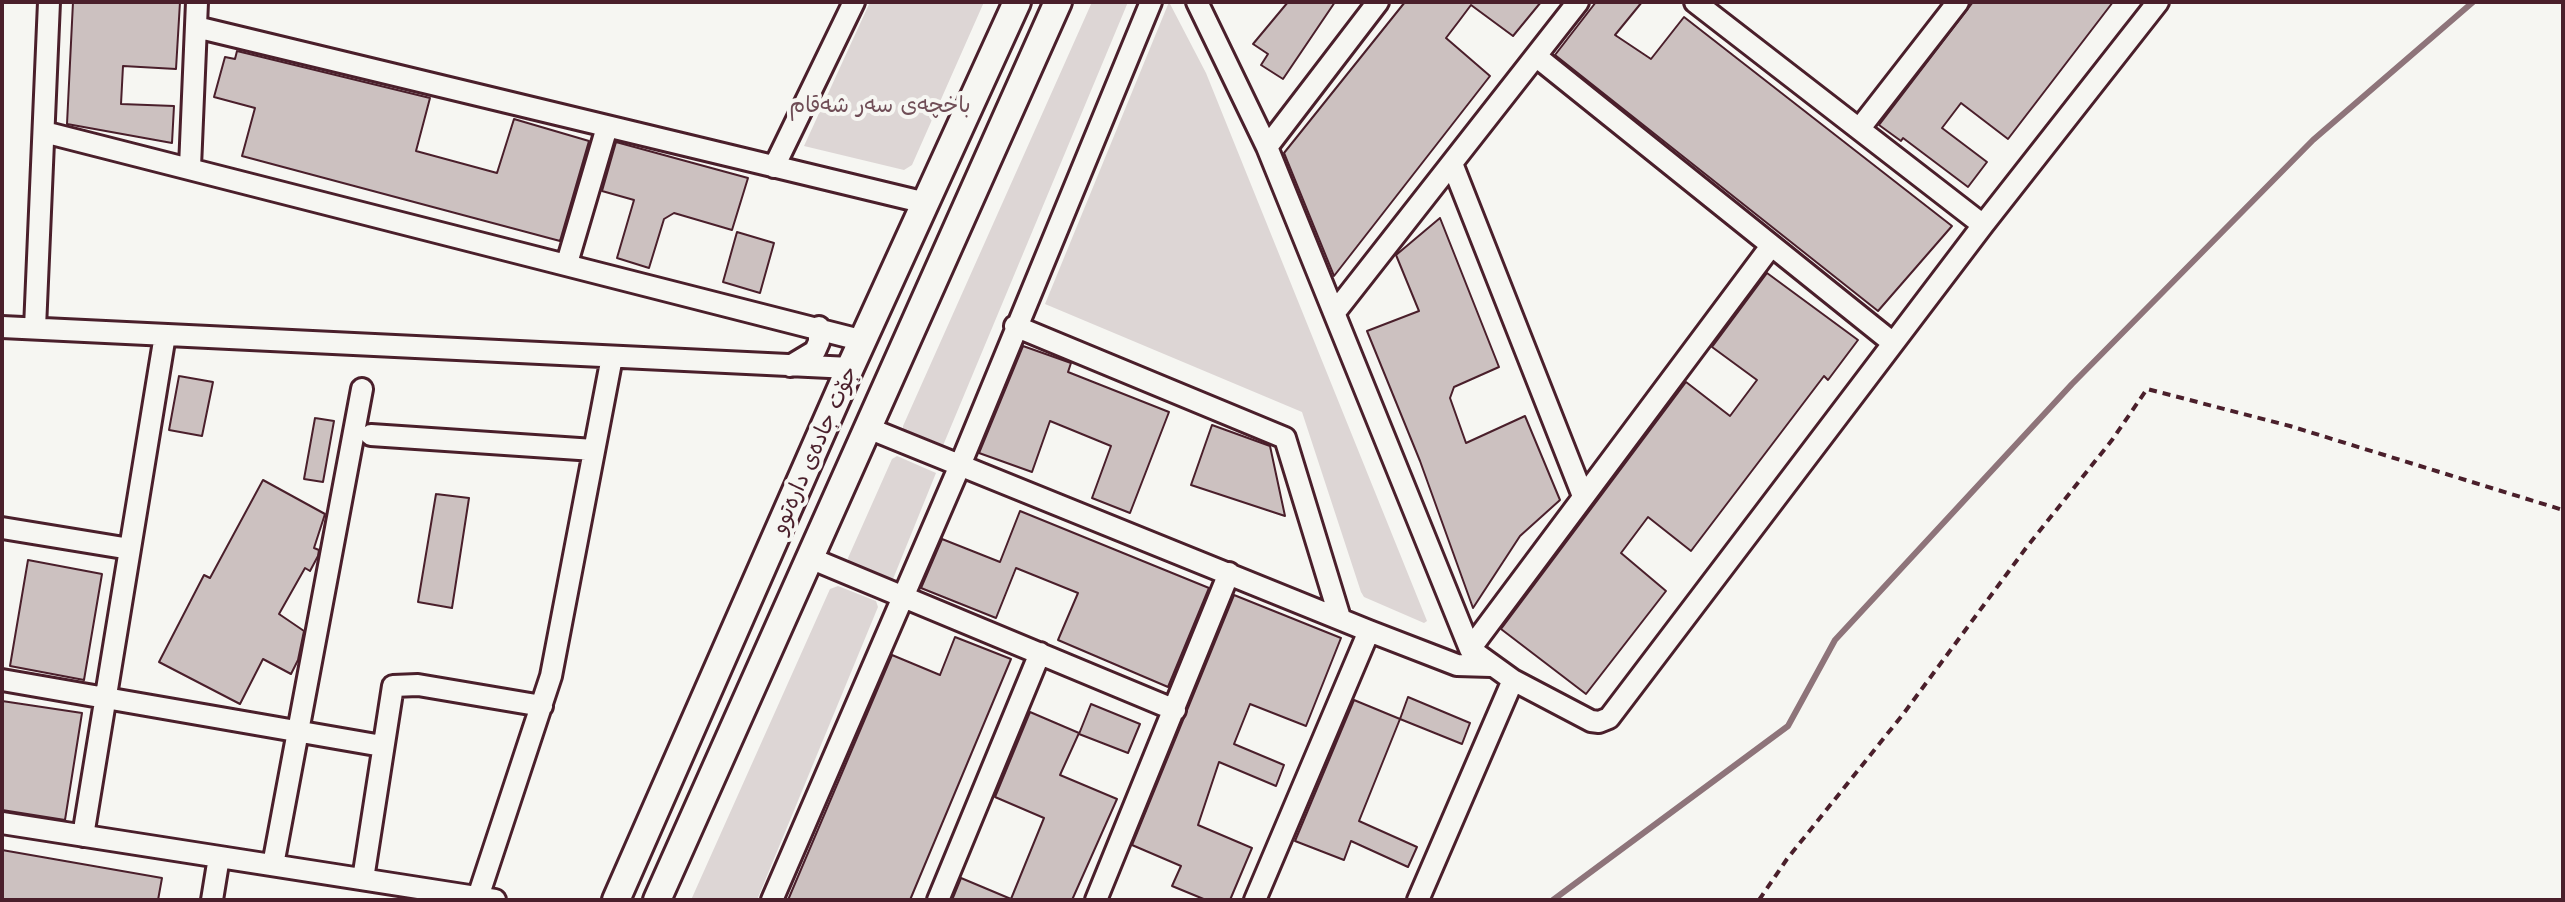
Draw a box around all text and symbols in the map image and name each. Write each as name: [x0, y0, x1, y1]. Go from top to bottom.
park label: باخچەی سەر شەقام: [789, 93, 971, 119]
street label: جۆت جادەی دارەتوو: [766, 362, 864, 538]

